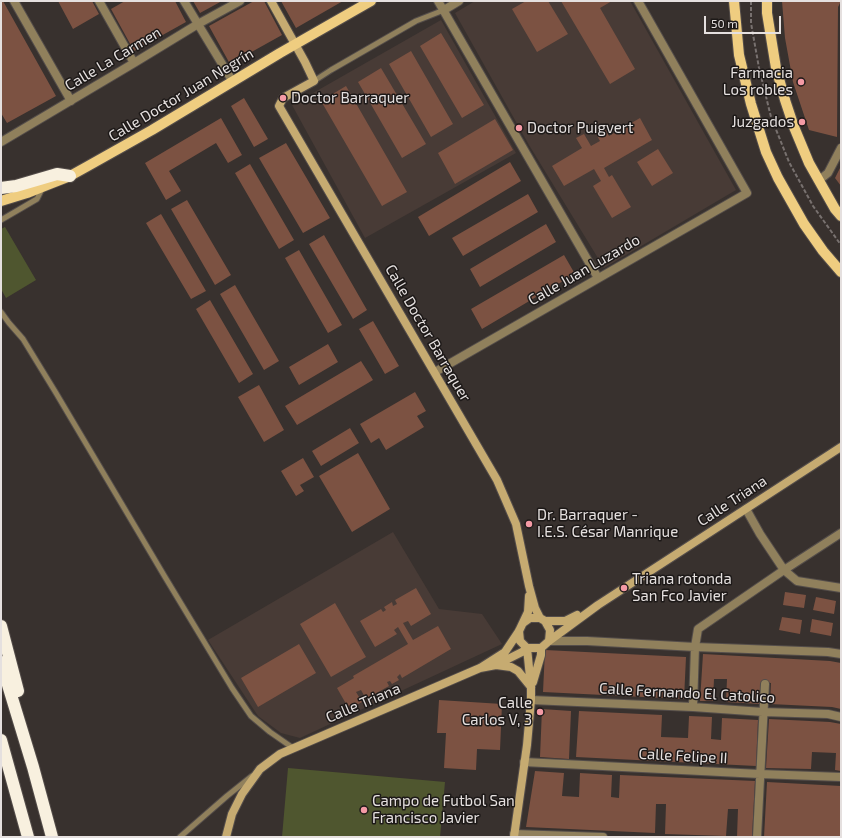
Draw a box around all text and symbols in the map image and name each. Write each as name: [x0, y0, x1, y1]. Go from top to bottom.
scale bar: [706, 8, 783, 34]
text: 50 m: [711, 16, 738, 30]
street label: Calle La Carmen: [62, 23, 164, 95]
street label: Calle Doctor Juan Negrín: [105, 45, 257, 145]
place label: Farmacia Los robles: [723, 64, 793, 99]
marker: Farmacia Los robles: [796, 77, 806, 87]
place label: Doctor Barraquer: [291, 89, 409, 107]
marker: Doctor Barraquer: [278, 93, 288, 103]
place label: Juzgados: [731, 113, 794, 131]
marker: Juzgados: [797, 117, 807, 127]
place label: Doctor Puigvert: [527, 119, 634, 137]
marker: Doctor Puigvert: [514, 123, 524, 133]
street label: Calle Juan Luzardo: [525, 231, 643, 309]
street label: Calle Doctor Barraquer: [381, 261, 475, 405]
street label: Calle Triana: [694, 472, 770, 530]
place label: Dr. Barraquer - I.E.S. César Manrique: [537, 506, 678, 541]
marker: Dr. Barraquer - I.E.S. César Manrique: [524, 519, 534, 529]
place label: Triana rotonda San Fco Javier: [632, 570, 732, 605]
marker: Triana rotonda San Fco Javier: [619, 583, 629, 593]
street label: Calle Triana: [323, 679, 403, 727]
street label: Calle Fernando El Catolico: [599, 679, 775, 707]
place label: Calle Carlos V, 3: [462, 694, 532, 729]
marker: Calle Carlos V, 3: [535, 707, 545, 717]
street label: Calle Felipe II: [638, 745, 728, 767]
place label: Campo de Futbol San Francisco Javier: [372, 792, 515, 827]
marker: Campo de Futbol San Francisco Javier: [359, 805, 369, 815]

